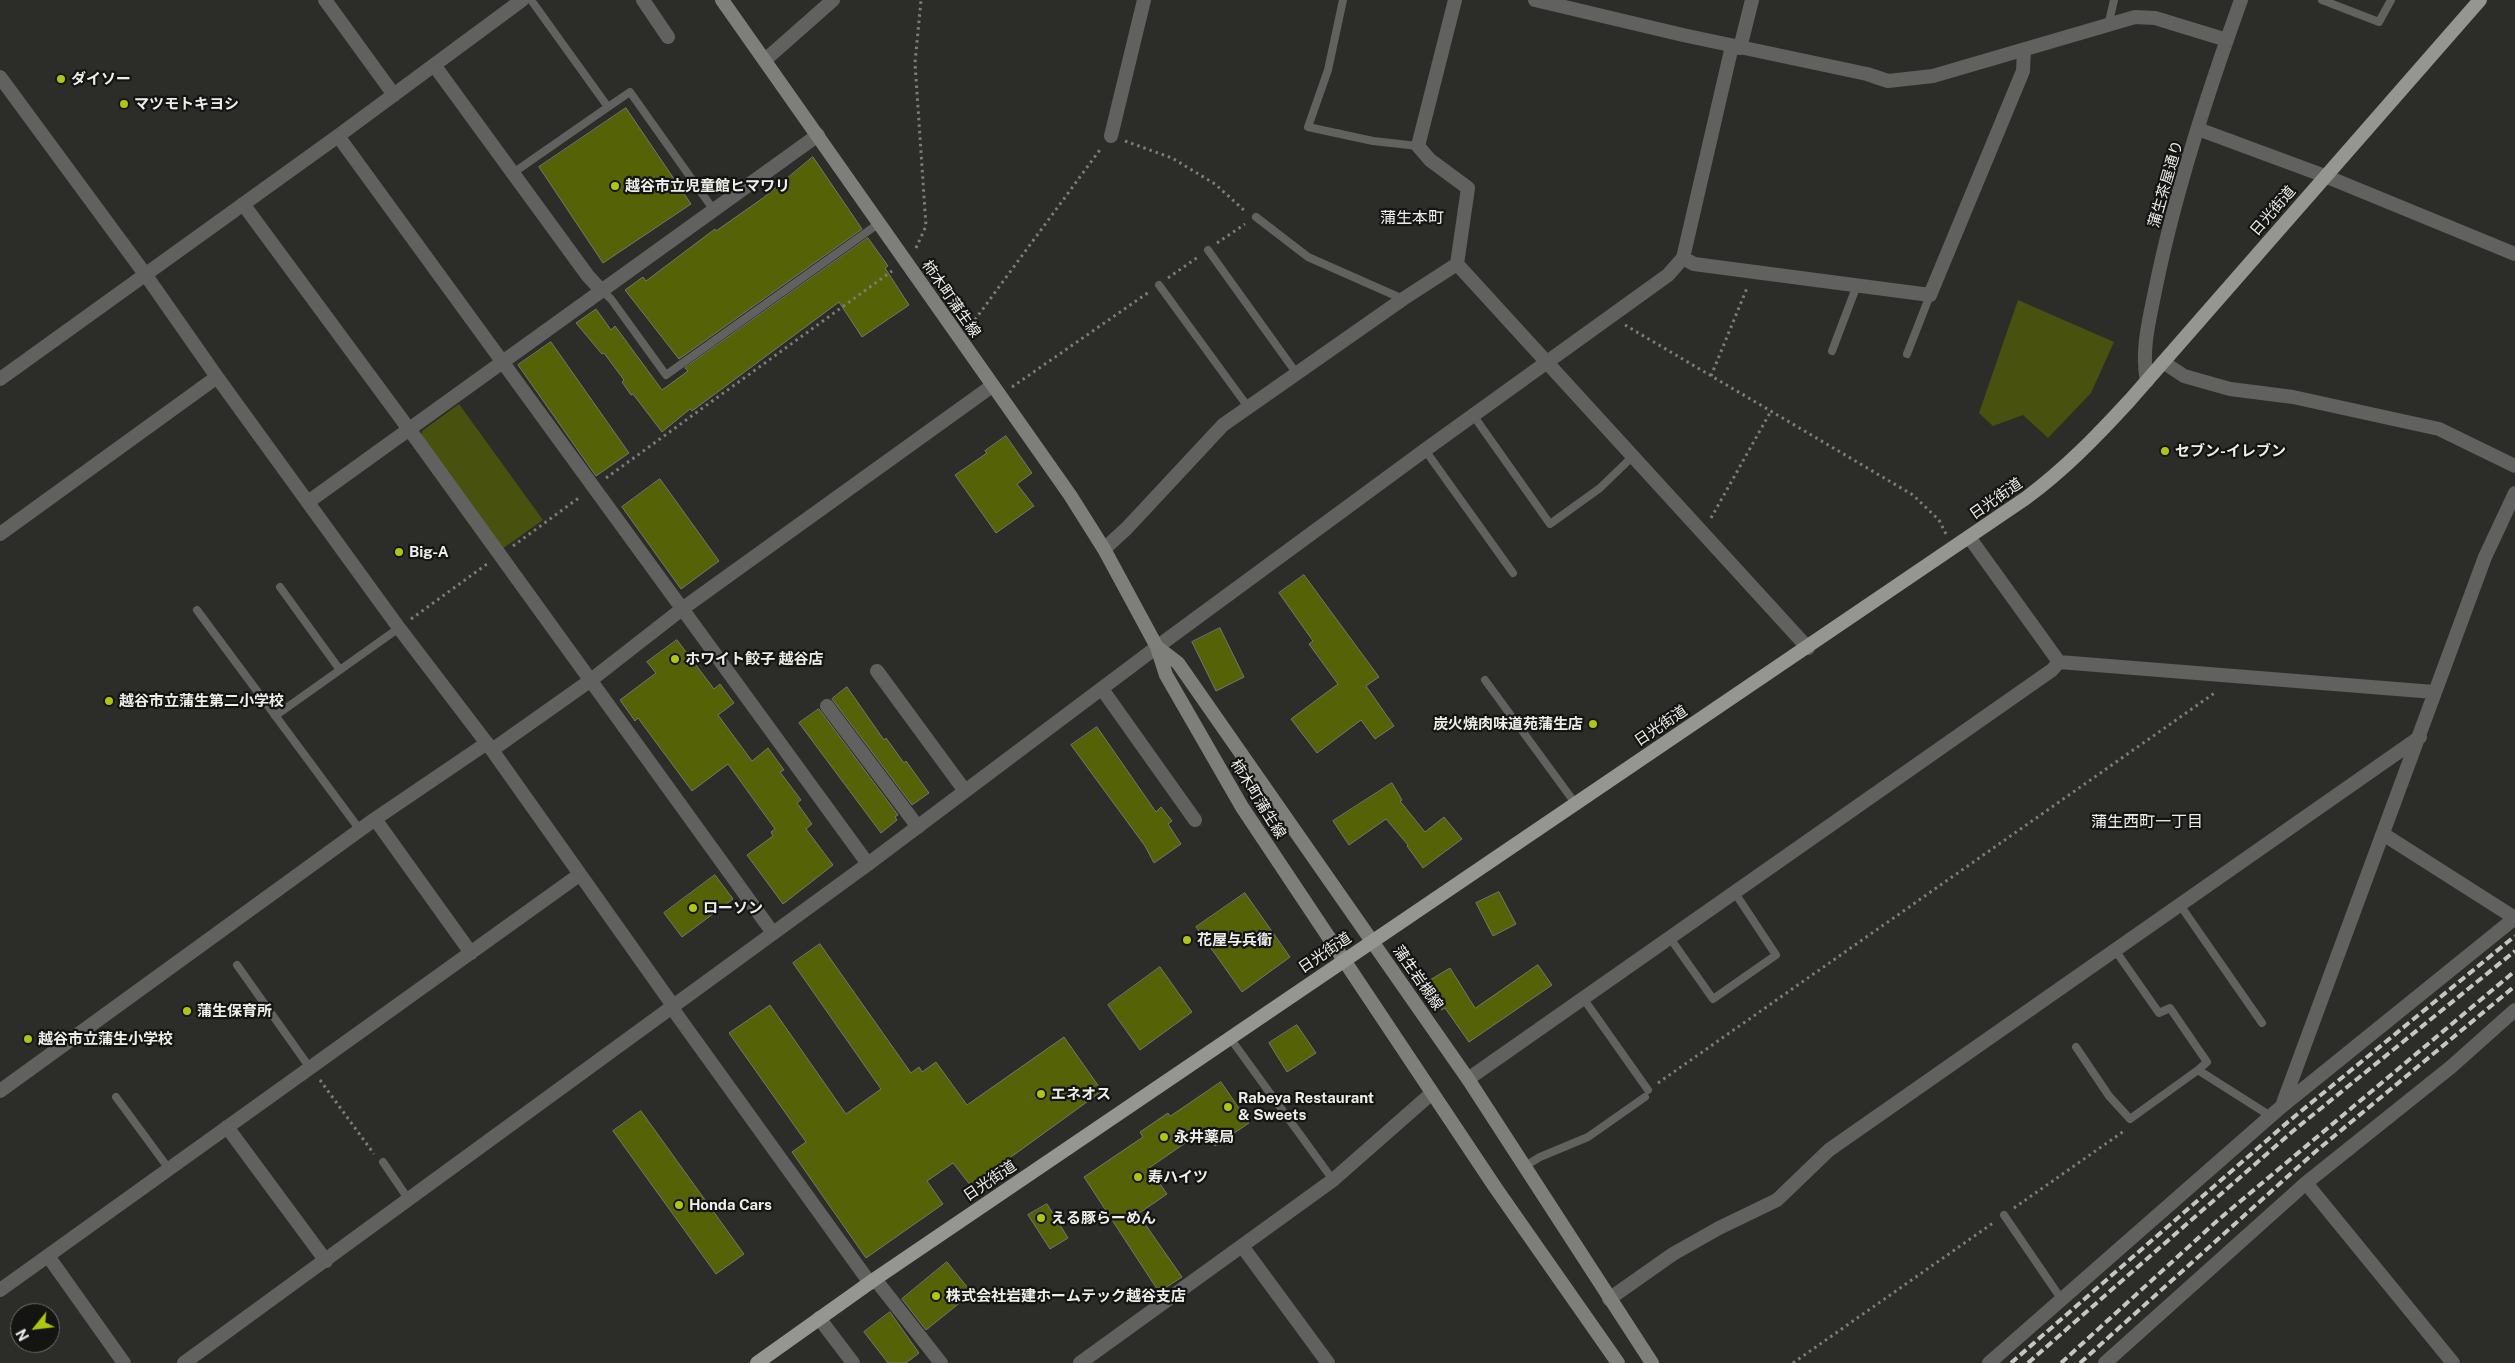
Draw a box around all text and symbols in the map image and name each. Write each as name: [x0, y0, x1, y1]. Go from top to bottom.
place label: ダイソー: [71, 70, 131, 88]
marker: ダイソー: [55, 73, 67, 85]
place label: マツモトキヨシ: [134, 95, 239, 113]
marker: マツモトキヨシ: [118, 98, 130, 110]
street label: 蒲生茶屋通り: [2145, 138, 2187, 230]
place label: 越谷市立児童館ヒマワリ: [625, 177, 790, 195]
marker: 越谷市立児童館ヒマワリ: [609, 180, 621, 192]
street label: 日光街道: [2247, 182, 2299, 240]
district label: 蒲生本町: [1380, 208, 1444, 228]
street label: 柿木町蒲生線: [918, 257, 984, 341]
place label: セブン-イレブン: [2175, 442, 2286, 460]
marker: セブン-イレブン: [2159, 445, 2171, 457]
street label: 日光街道: [1966, 474, 2026, 524]
place label: Big-A: [409, 543, 449, 561]
marker: Big-A: [393, 546, 405, 558]
place label: ホワイト餃子 越谷店: [685, 650, 823, 668]
marker: ホワイト餃子 越谷店: [669, 653, 681, 665]
place label: 越谷市立蒲生第二小学校: [119, 692, 284, 710]
marker: 越谷市立蒲生第二小学校: [103, 695, 115, 707]
street label: 日光街道: [1631, 702, 1691, 750]
place label: 炭火焼肉味道苑蒲生店: [1433, 715, 1583, 733]
marker: 炭火焼肉味道苑蒲生店: [1587, 718, 1599, 730]
street label: 柿木町蒲生線: [1227, 756, 1289, 842]
district label: 蒲生西町一丁目: [2091, 812, 2203, 832]
place label: ローソン: [703, 899, 763, 917]
marker: ローソン: [687, 902, 699, 914]
street label: 日光街道: [1295, 929, 1355, 977]
place label: 花屋与兵衛: [1197, 931, 1272, 949]
marker: 花屋与兵衛: [1181, 934, 1193, 946]
street label: 蒲生岩槻線: [1389, 942, 1447, 1014]
place label: 蒲生保育所: [197, 1002, 272, 1020]
marker: 蒲生保育所: [181, 1005, 193, 1017]
place label: 越谷市立蒲生小学校: [38, 1030, 173, 1048]
marker: 越谷市立蒲生小学校: [22, 1033, 34, 1045]
place label: エネオス: [1051, 1085, 1111, 1103]
marker: エネオス: [1035, 1088, 1047, 1100]
place label: Rabeya Restaurant & Sweets: [1238, 1089, 1374, 1124]
marker: Rabeya Restaurant & Sweets: [1222, 1101, 1234, 1113]
place label: 永井薬局: [1174, 1128, 1234, 1146]
marker: 永井薬局: [1158, 1131, 1170, 1143]
street label: 日光街道: [960, 1157, 1020, 1205]
place label: 寿ハイツ: [1148, 1168, 1208, 1186]
marker: 寿ハイツ: [1132, 1171, 1144, 1183]
place label: Honda Cars: [689, 1196, 772, 1214]
marker: Honda Cars: [673, 1199, 685, 1211]
place label: える豚らーめん: [1051, 1209, 1156, 1227]
marker: える豚らーめん: [1035, 1212, 1047, 1224]
place label: 株式会社岩建ホームテック越谷支店: [946, 1287, 1186, 1305]
marker: 株式会社岩建ホームテック越谷支店: [930, 1290, 942, 1302]
north arrow: [10, 1303, 60, 1353]
text: N: [13, 1326, 32, 1343]

